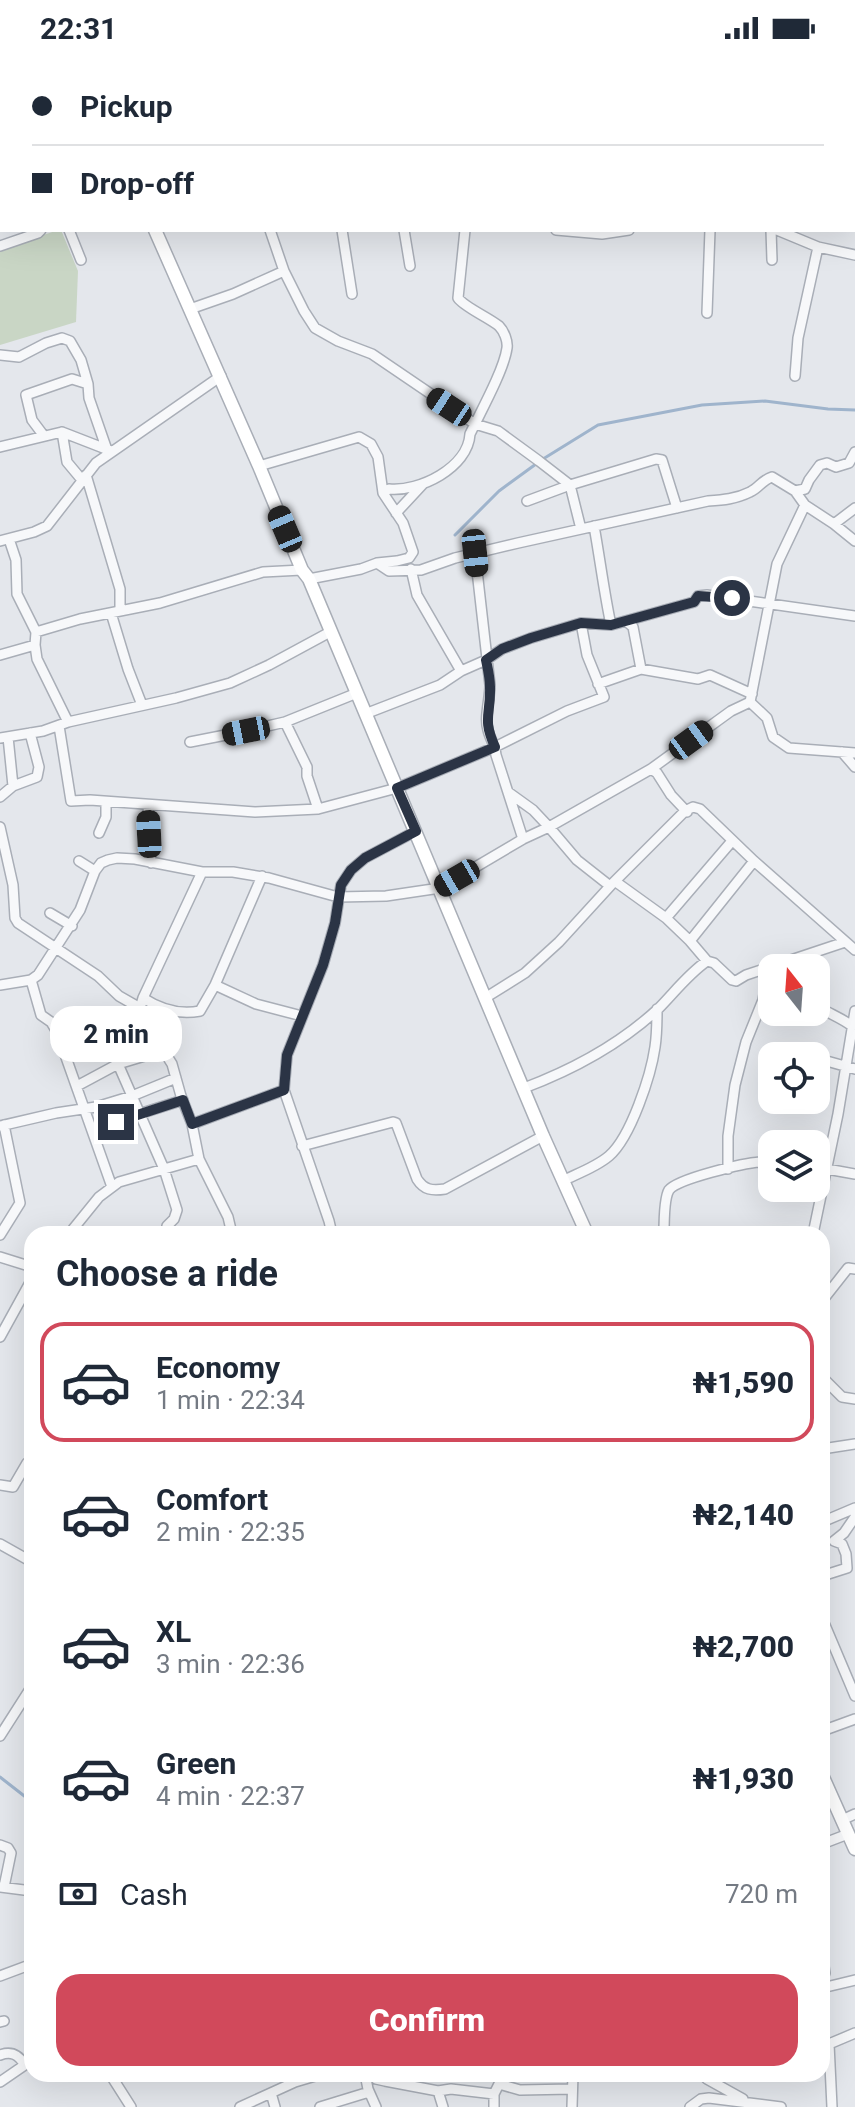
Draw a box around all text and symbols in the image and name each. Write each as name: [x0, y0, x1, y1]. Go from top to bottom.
text: 22:31: [40, 11, 117, 46]
text: Pickup: [80, 89, 173, 124]
text: Drop-off: [80, 166, 194, 201]
car: [422, 384, 476, 430]
car: [265, 502, 305, 556]
car: [461, 528, 489, 578]
route start: [714, 580, 750, 616]
car: [220, 715, 272, 747]
car: [665, 716, 717, 764]
car: [136, 809, 162, 859]
car: [430, 856, 484, 900]
north arrow: [758, 954, 830, 1026]
map controls: [758, 954, 830, 1202]
callout: 2 min: [50, 1006, 182, 1062]
text: 2 min: [83, 1019, 149, 1049]
button: locate: [758, 1042, 830, 1114]
route end: [98, 1104, 134, 1140]
button: layers: [758, 1130, 830, 1202]
text: Choose a ride: [56, 1253, 278, 1295]
icon: car: [60, 1346, 132, 1418]
text: Economy: [156, 1350, 280, 1385]
text: ₦1,590: [693, 1365, 794, 1400]
text: 1 min · 22:34: [156, 1385, 305, 1415]
icon: car: [60, 1478, 132, 1550]
text: Comfort: [156, 1482, 268, 1517]
text: ₦2,140: [693, 1497, 794, 1532]
text: 2 min · 22:35: [156, 1517, 305, 1547]
icon: car: [60, 1610, 132, 1682]
text: XL: [156, 1614, 191, 1649]
text: ₦2,700: [693, 1629, 794, 1664]
text: 3 min · 22:36: [156, 1649, 305, 1679]
icon: car: [60, 1742, 132, 1814]
text: Green: [156, 1746, 236, 1781]
text: ₦1,930: [693, 1761, 794, 1796]
text: 4 min · 22:37: [156, 1781, 305, 1811]
icon: cash: [56, 1872, 100, 1916]
text: Cash: [120, 1877, 188, 1912]
text: 720 m: [725, 1879, 798, 1909]
button: Confirm: [56, 1974, 798, 2066]

